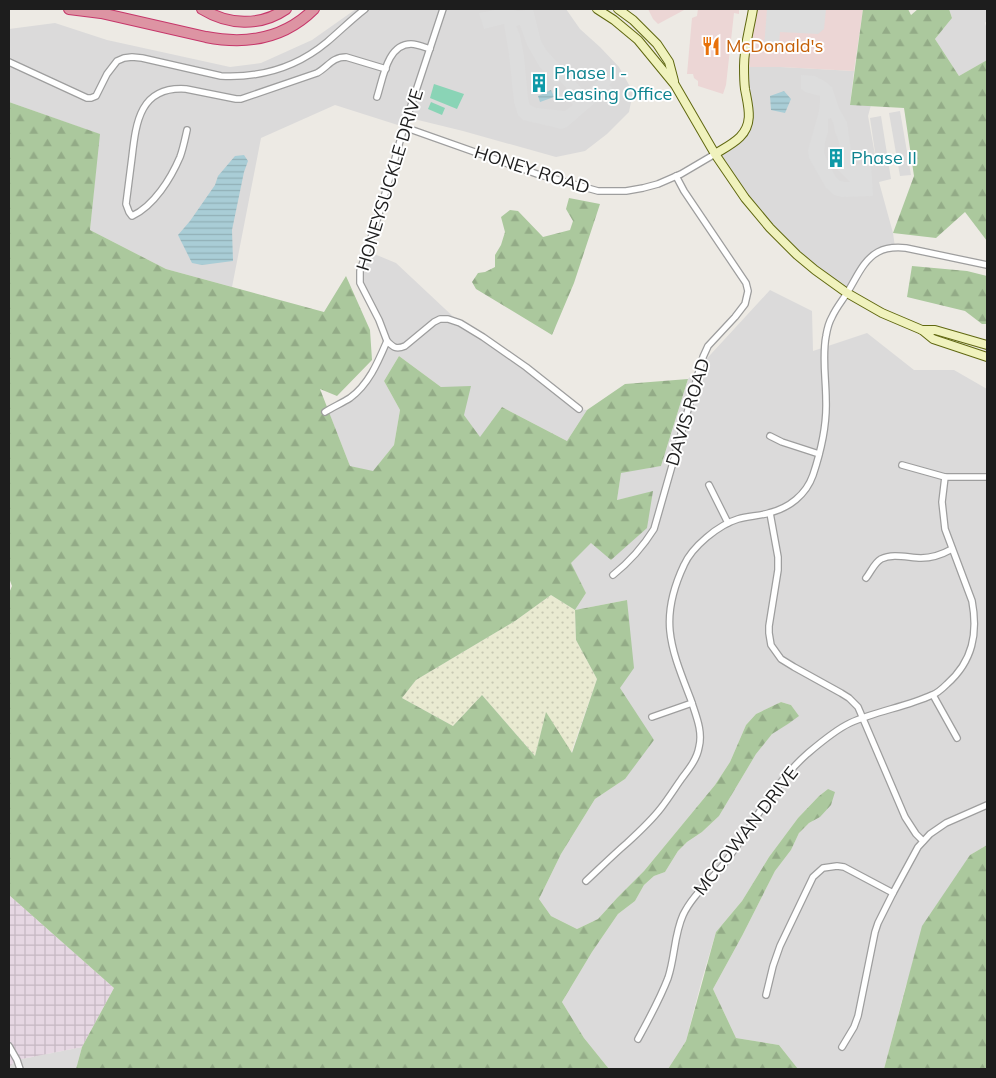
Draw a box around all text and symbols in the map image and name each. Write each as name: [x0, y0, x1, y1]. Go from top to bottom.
place label: McDonald's: [726, 34, 823, 57]
restaurant icon: McDonald's: [700, 35, 722, 57]
place label: Phase I - Leasing Office: [554, 61, 672, 105]
building icon: Phase I - Leasing Office: [528, 72, 550, 94]
street label: HONEYSUCKLE DRIVE: [351, 86, 428, 274]
street label: HONEY ROAD: [472, 140, 593, 199]
place label: Phase II: [851, 146, 917, 169]
building icon: Phase II: [825, 147, 847, 169]
street label: DAVIS ROAD: [660, 355, 715, 468]
street label: MCCOWAN DRIVE: [688, 762, 803, 900]

